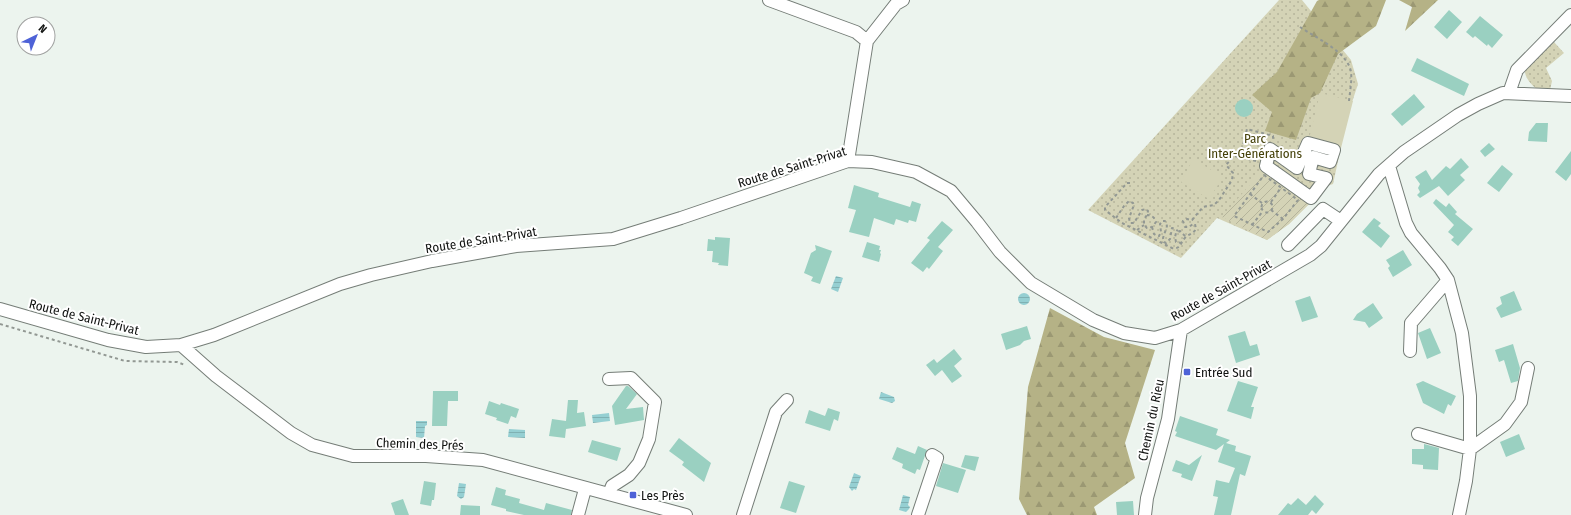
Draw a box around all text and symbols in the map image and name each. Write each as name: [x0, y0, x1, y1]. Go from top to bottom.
north arrow: [16, 16, 56, 56]
text: N: [36, 22, 49, 36]
park label: Parc Inter-Générations: [1208, 131, 1302, 161]
street label: Route de Saint-Privat: [736, 143, 849, 191]
street label: Route de Saint-Privat: [424, 224, 538, 256]
street label: Route de Saint-Privat: [1168, 256, 1275, 324]
street label: Route de Saint-Privat: [28, 296, 141, 338]
place label: Entrée Sud: [1195, 365, 1252, 380]
marker: Entrée Sud: [1182, 367, 1192, 377]
street label: Chemin du Rieu: [1135, 378, 1167, 462]
street label: Chemin des Prés: [376, 435, 464, 453]
place label: Les Près: [641, 488, 685, 503]
marker: Les Près: [628, 490, 638, 500]

